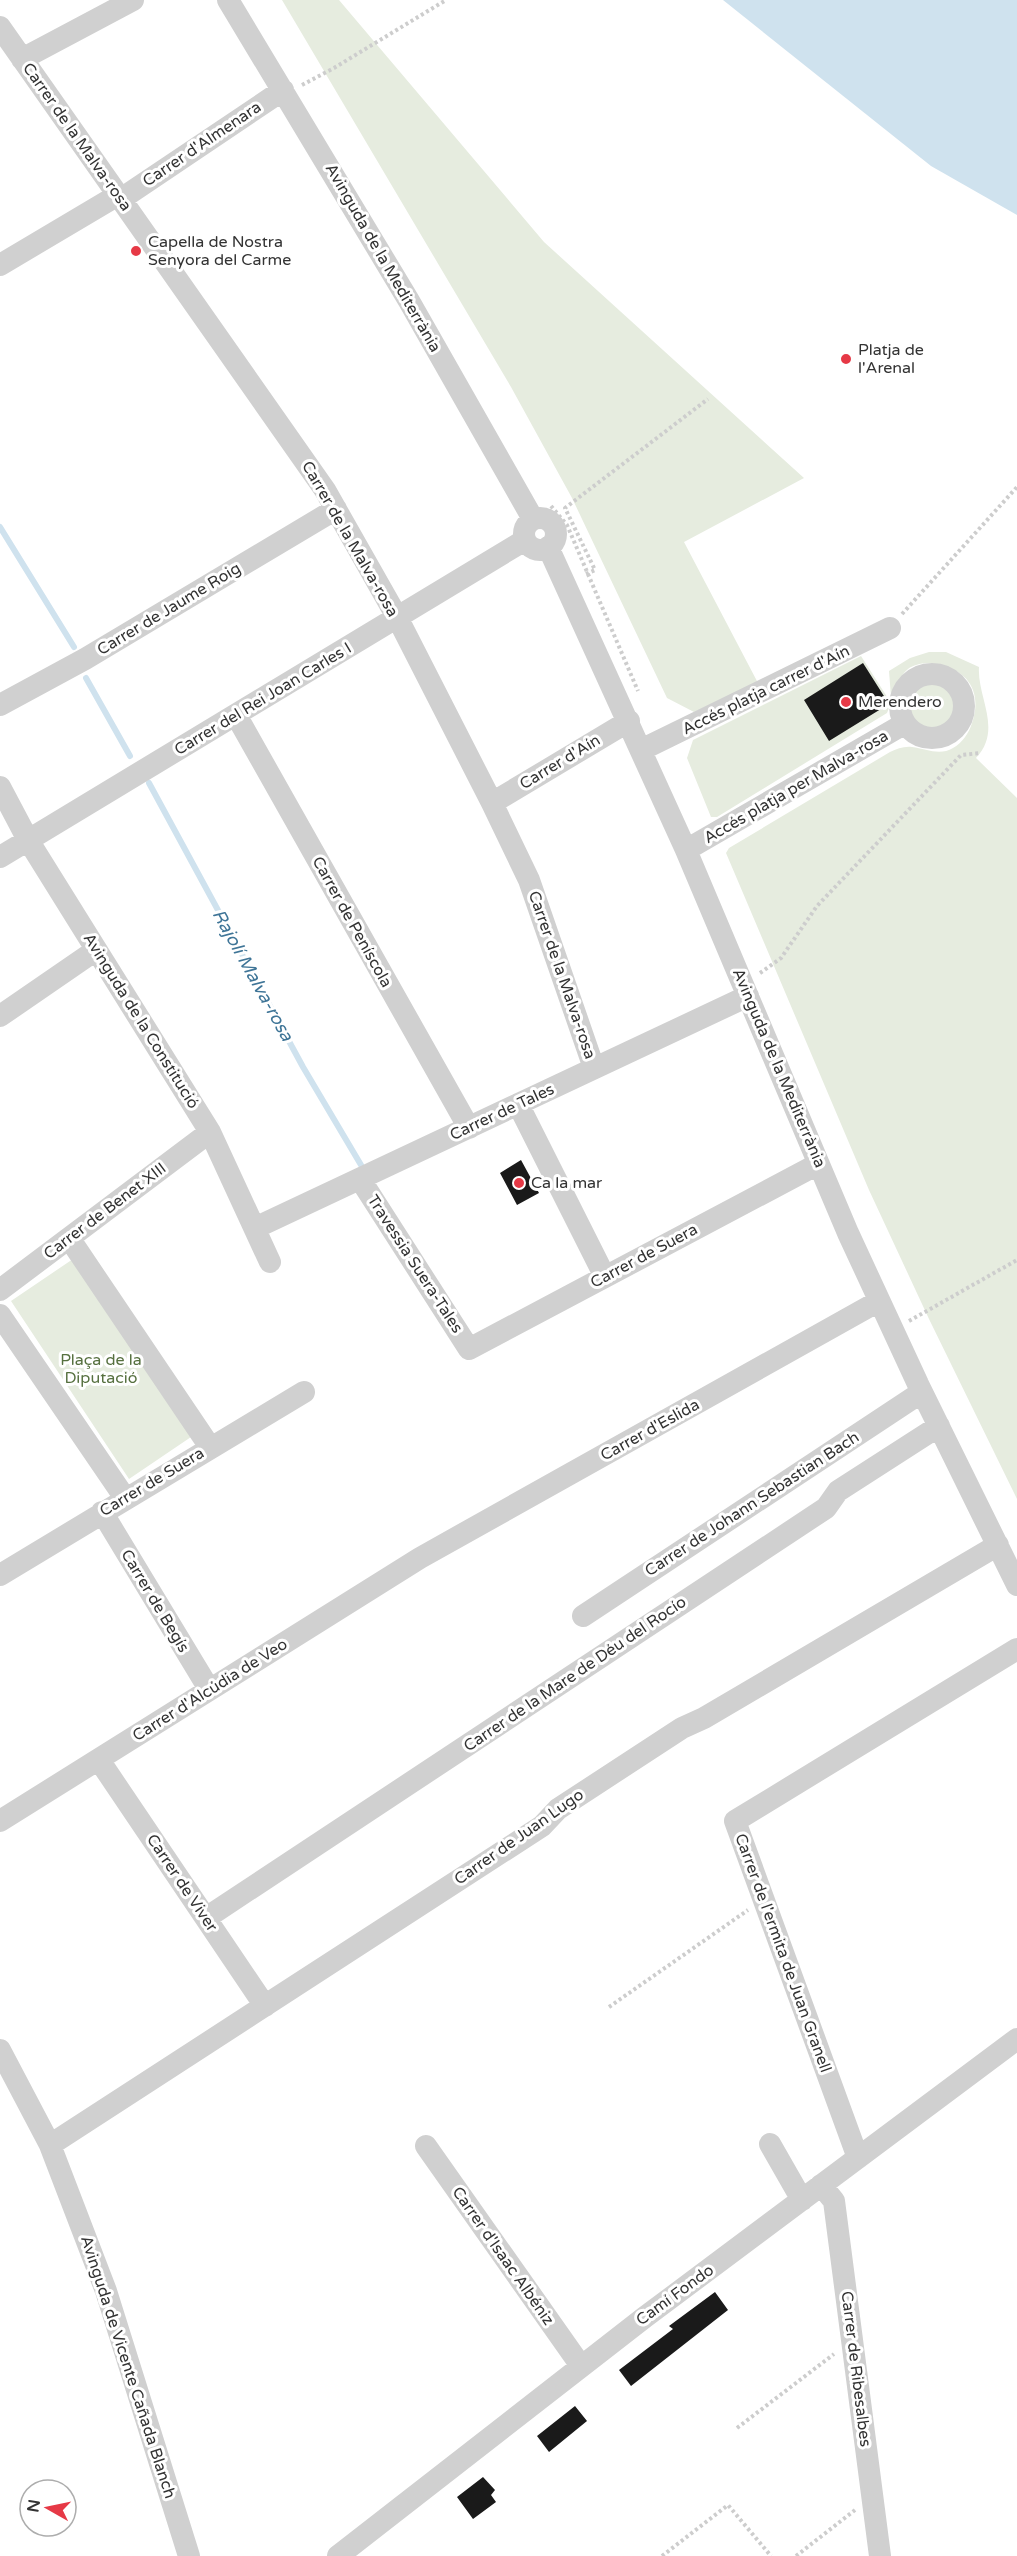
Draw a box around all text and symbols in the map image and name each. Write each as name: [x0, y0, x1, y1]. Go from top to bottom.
street label: Carrer de la Malva-rosa: [18, 59, 136, 215]
street label: Carrer d'Almenara: [139, 97, 265, 191]
street label: Avinguda de la Mediterrània: [321, 160, 445, 356]
place label: Capella de Nostra Senyora del Carme: [148, 232, 291, 270]
marker: Capella de Nostra Senyora del Carme: [129, 244, 143, 258]
place label: Platja de l'Arenal: [858, 340, 924, 378]
marker: Platja de l'Arenal: [839, 352, 853, 366]
street label: Carrer de la Malva-rosa: [297, 458, 403, 620]
street label: Carrer de Jaume Roig: [94, 558, 244, 660]
street label: Carrer del Rei Joan Carles I: [171, 638, 355, 760]
street label: Accés platja carrer d'Aín: [679, 641, 853, 739]
place label: Merendero: [858, 692, 942, 712]
marker: Merendero: [839, 695, 853, 709]
street label: Accés platja per Malva-rosa: [700, 726, 892, 848]
street label: Carrer d'Aín: [516, 730, 604, 794]
street label: Carrer de Peníscola: [308, 853, 396, 991]
street label: Carrer de la Malva-rosa: [524, 888, 600, 1062]
water label: Rajolí Malva-rosa: [208, 905, 299, 1046]
street label: Avinguda de la Constitució: [79, 930, 203, 1112]
street label: Avinguda de la Mediterrània: [728, 965, 830, 1171]
street label: Carrer de Tales: [447, 1079, 557, 1145]
street label: Carrer de Benet XIII: [40, 1158, 170, 1264]
place label: Ca la mar: [531, 1173, 603, 1193]
marker: Ca la mar: [512, 1176, 526, 1190]
street label: Travessia Suera-Tales: [363, 1191, 467, 1337]
street label: Carrer de Suera: [587, 1219, 701, 1293]
park label: Plaça de la Diputació: [60, 1350, 142, 1388]
street label: Carrer d'Eslida: [597, 1395, 703, 1465]
street label: Carrer de Johann Sebastian Bach: [641, 1427, 863, 1581]
street label: Carrer de Suera: [96, 1443, 208, 1521]
street label: Carrer de Begís: [116, 1546, 194, 1656]
street label: Carrer de la Mare de Déu del Rocío: [460, 1592, 690, 1756]
street label: Carrer d'Alcúdia de Veo: [129, 1634, 291, 1746]
street label: Carrer de Juan Lugo: [450, 1785, 588, 1889]
street label: Carrer de Viver: [142, 1830, 222, 1936]
street label: Carrer de l'ermita de Juan Granell: [730, 1831, 836, 2075]
street label: Carrer d'Isaac Albéniz: [448, 2183, 558, 2329]
street label: Avinguda de Vicente Cañada Blanch: [76, 2233, 180, 2501]
street label: Camí Fondo: [632, 2260, 718, 2330]
street label: Carrer de Ribesalbes: [837, 2290, 875, 2448]
north arrow: [18, 2478, 78, 2538]
text: N: [23, 2498, 45, 2514]

